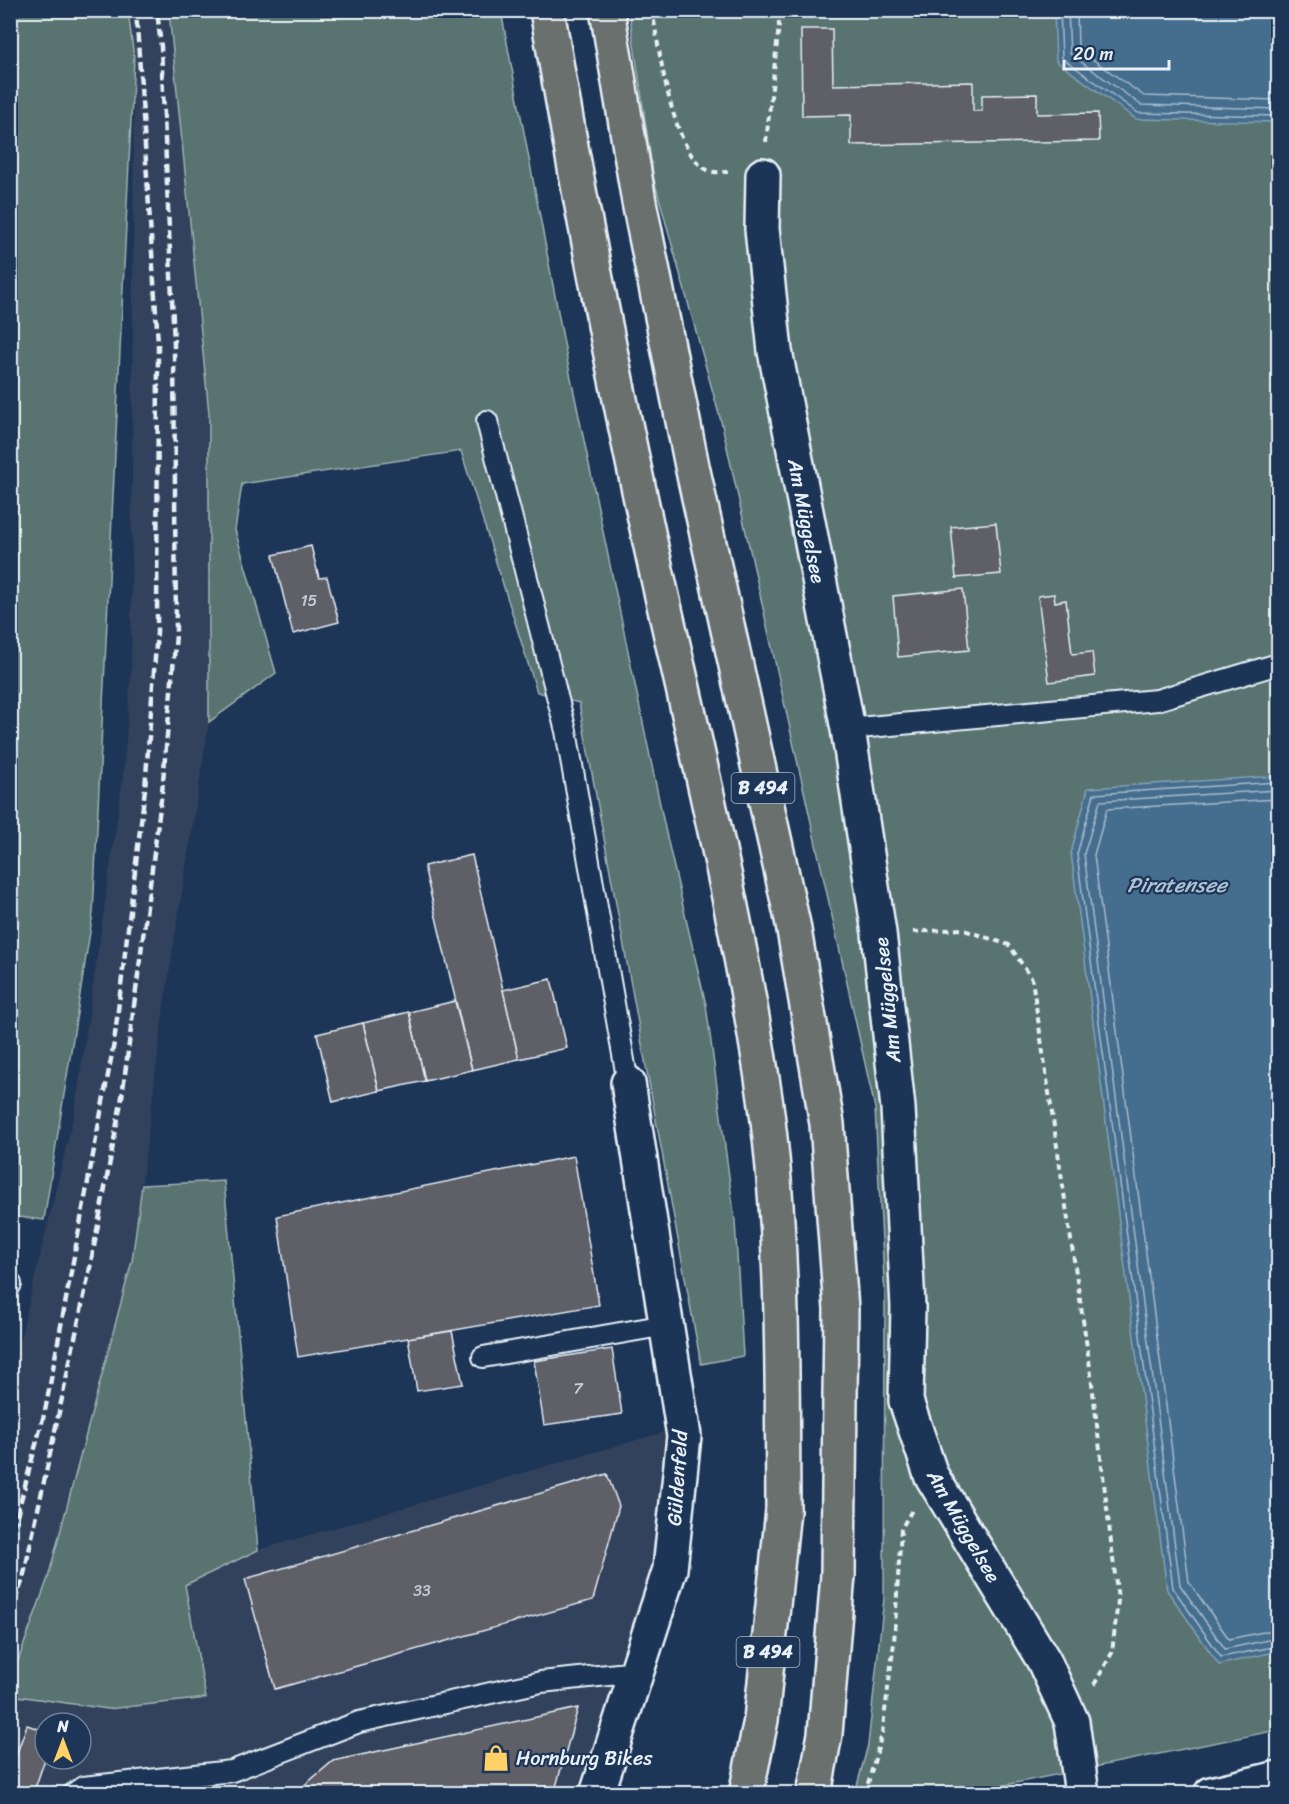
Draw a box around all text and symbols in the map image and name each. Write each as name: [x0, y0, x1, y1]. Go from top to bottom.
scale bar: [1064, 33, 1169, 71]
text: 20 m: [1073, 38, 1113, 70]
street label: Am Müggelsee: [777, 455, 836, 587]
house number: 15: [301, 586, 318, 615]
road number: B 494: [732, 773, 795, 803]
water label: Piratensee: [1127, 866, 1229, 904]
street label: Am Müggelsee: [863, 935, 912, 1065]
house number: 7: [573, 1374, 583, 1403]
street label: Güldenfeld: [657, 1428, 698, 1527]
street label: Am Müggelsee: [916, 1462, 1010, 1590]
house number: 33: [413, 1576, 431, 1605]
road number: B 494: [736, 1637, 800, 1667]
north arrow: [33, 1711, 93, 1771]
text: N: [56, 1712, 69, 1741]
place label: Hornburg Bikes: [516, 1741, 653, 1776]
shop icon: Hornburg Bikes: [481, 1743, 511, 1773]

